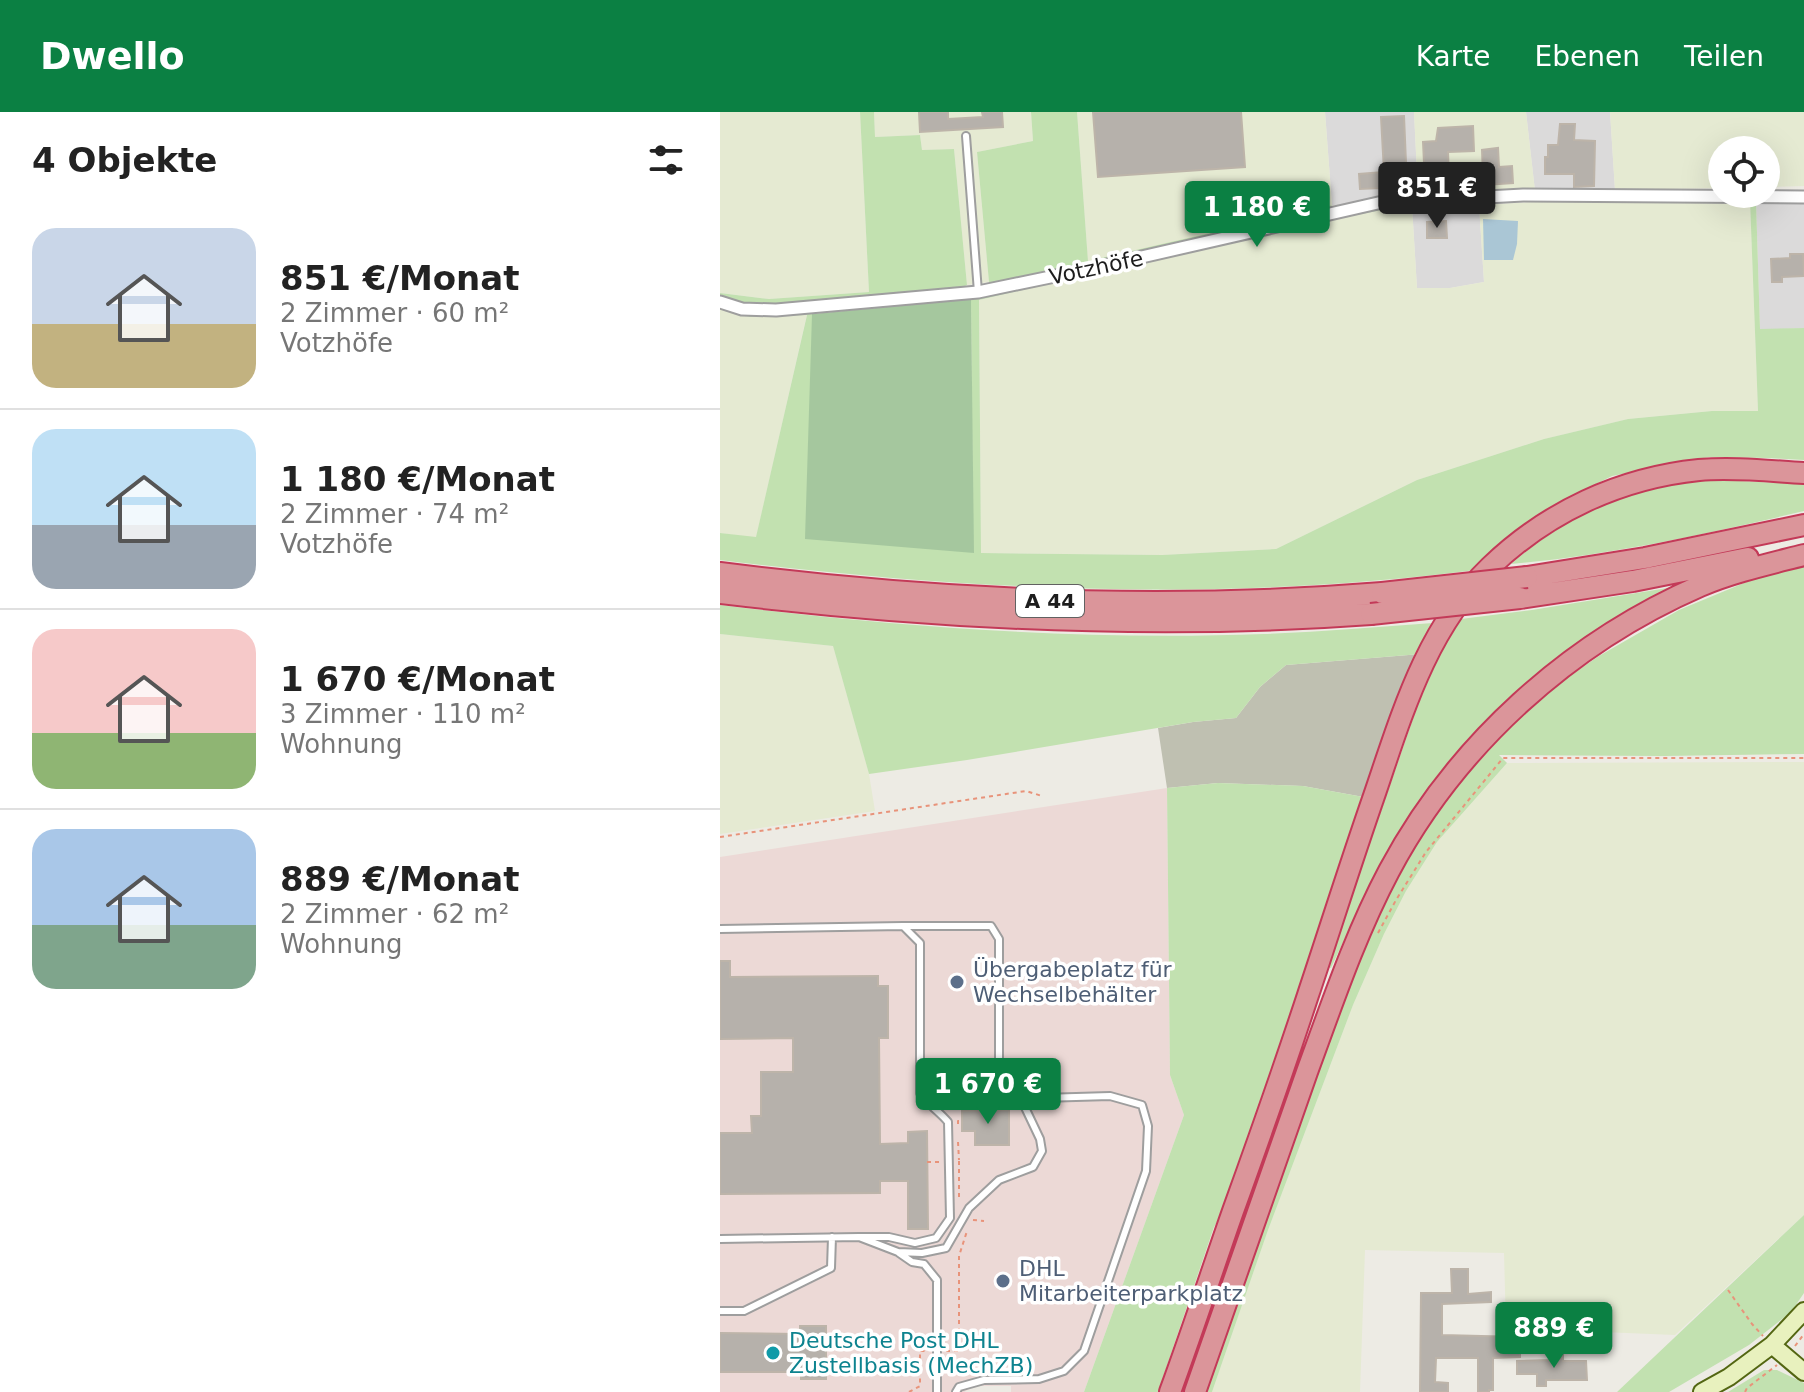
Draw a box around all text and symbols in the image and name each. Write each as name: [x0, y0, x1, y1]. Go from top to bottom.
text: Dwello: [40, 34, 185, 78]
text: Karte: [1416, 40, 1490, 73]
text: Ebenen: [1534, 40, 1640, 73]
text: Teilen: [1684, 40, 1764, 73]
map controls: [1708, 136, 1780, 208]
button: locate: [1708, 136, 1780, 208]
icon: filters: [644, 138, 688, 182]
text: 4 Objekte: [32, 140, 217, 180]
pin: 851 €: [1381, 162, 1493, 230]
text: 851 €: [1396, 173, 1478, 203]
pin: 1 180 €: [1183, 181, 1331, 249]
text: 1 180 €: [1203, 192, 1311, 222]
street label: Votzhöfe: [1047, 245, 1145, 290]
text: 851 €/Monat: [280, 258, 519, 298]
icon: home: [96, 260, 192, 356]
text: 2 Zimmer · 60 m²: [280, 298, 509, 328]
text: Votzhöfe: [280, 328, 393, 358]
text: 1 180 €/Monat: [280, 459, 555, 499]
icon: home: [96, 461, 192, 557]
text: 2 Zimmer · 74 m²: [280, 499, 509, 529]
text: Votzhöfe: [280, 529, 393, 559]
road number: A 44: [1016, 585, 1084, 617]
text: 1 670 €/Monat: [280, 659, 555, 699]
icon: home: [96, 661, 192, 757]
text: 3 Zimmer · 110 m²: [280, 699, 526, 729]
text: Wohnung: [280, 729, 403, 759]
text: 889 €/Monat: [280, 859, 519, 899]
icon: home: [96, 861, 192, 957]
text: 2 Zimmer · 62 m²: [280, 899, 509, 929]
text: Wohnung: [280, 929, 403, 959]
place label: Übergabeplatz für Wechselbehälter: [973, 957, 1173, 1007]
marker: Übergabeplatz für Wechselbehälter: [948, 973, 966, 991]
pin: 1 670 €: [914, 1058, 1062, 1126]
text: 1 670 €: [934, 1069, 1042, 1099]
place label: DHL Mitarbeiterparkplatz: [1019, 1256, 1243, 1306]
marker: DHL Mitarbeiterparkplatz: [994, 1272, 1012, 1290]
pin: 889 €: [1498, 1302, 1610, 1370]
text: 889 €: [1513, 1313, 1595, 1343]
place label: Deutsche Post DHL Zustellbasis (MechZB): [789, 1328, 1033, 1378]
marker: Deutsche Post DHL Zustellbasis (MechZB): [764, 1344, 782, 1362]

